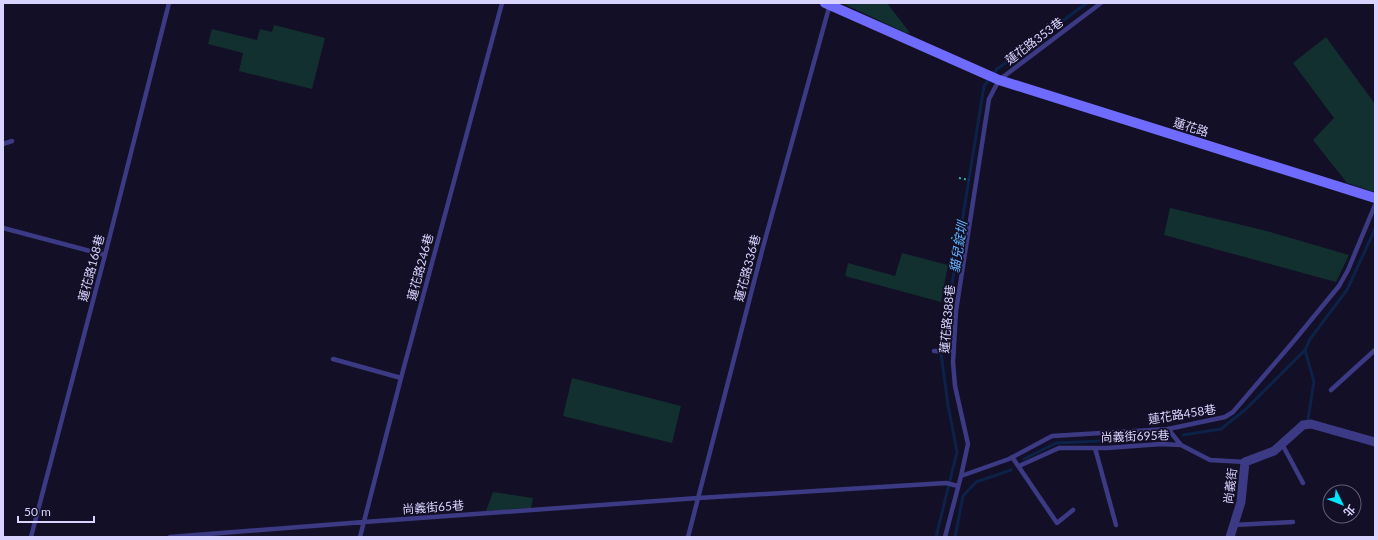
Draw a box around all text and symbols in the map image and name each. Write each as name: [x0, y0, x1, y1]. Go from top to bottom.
street label: 蓮花路353巷: [1002, 14, 1066, 68]
street label: 蓮花路: [1172, 115, 1210, 139]
water label: 貓兒錠圳: [946, 218, 970, 274]
street label: 蓮花路246巷: [404, 232, 436, 302]
street label: 蓮花路168巷: [75, 233, 107, 303]
street label: 蓮花路336巷: [731, 233, 763, 303]
street label: 蓮花路388巷: [937, 284, 957, 354]
street label: 蓮花路458巷: [1147, 401, 1217, 427]
street label: 尚義街695巷: [1100, 427, 1170, 445]
street label: 尚義街: [1220, 467, 1240, 505]
north arrow: [1322, 484, 1362, 524]
street label: 尚義街65巷: [402, 497, 464, 517]
scale bar: [18, 498, 94, 524]
text: 北: [1341, 503, 1358, 520]
text: 50 m: [24, 504, 51, 519]

